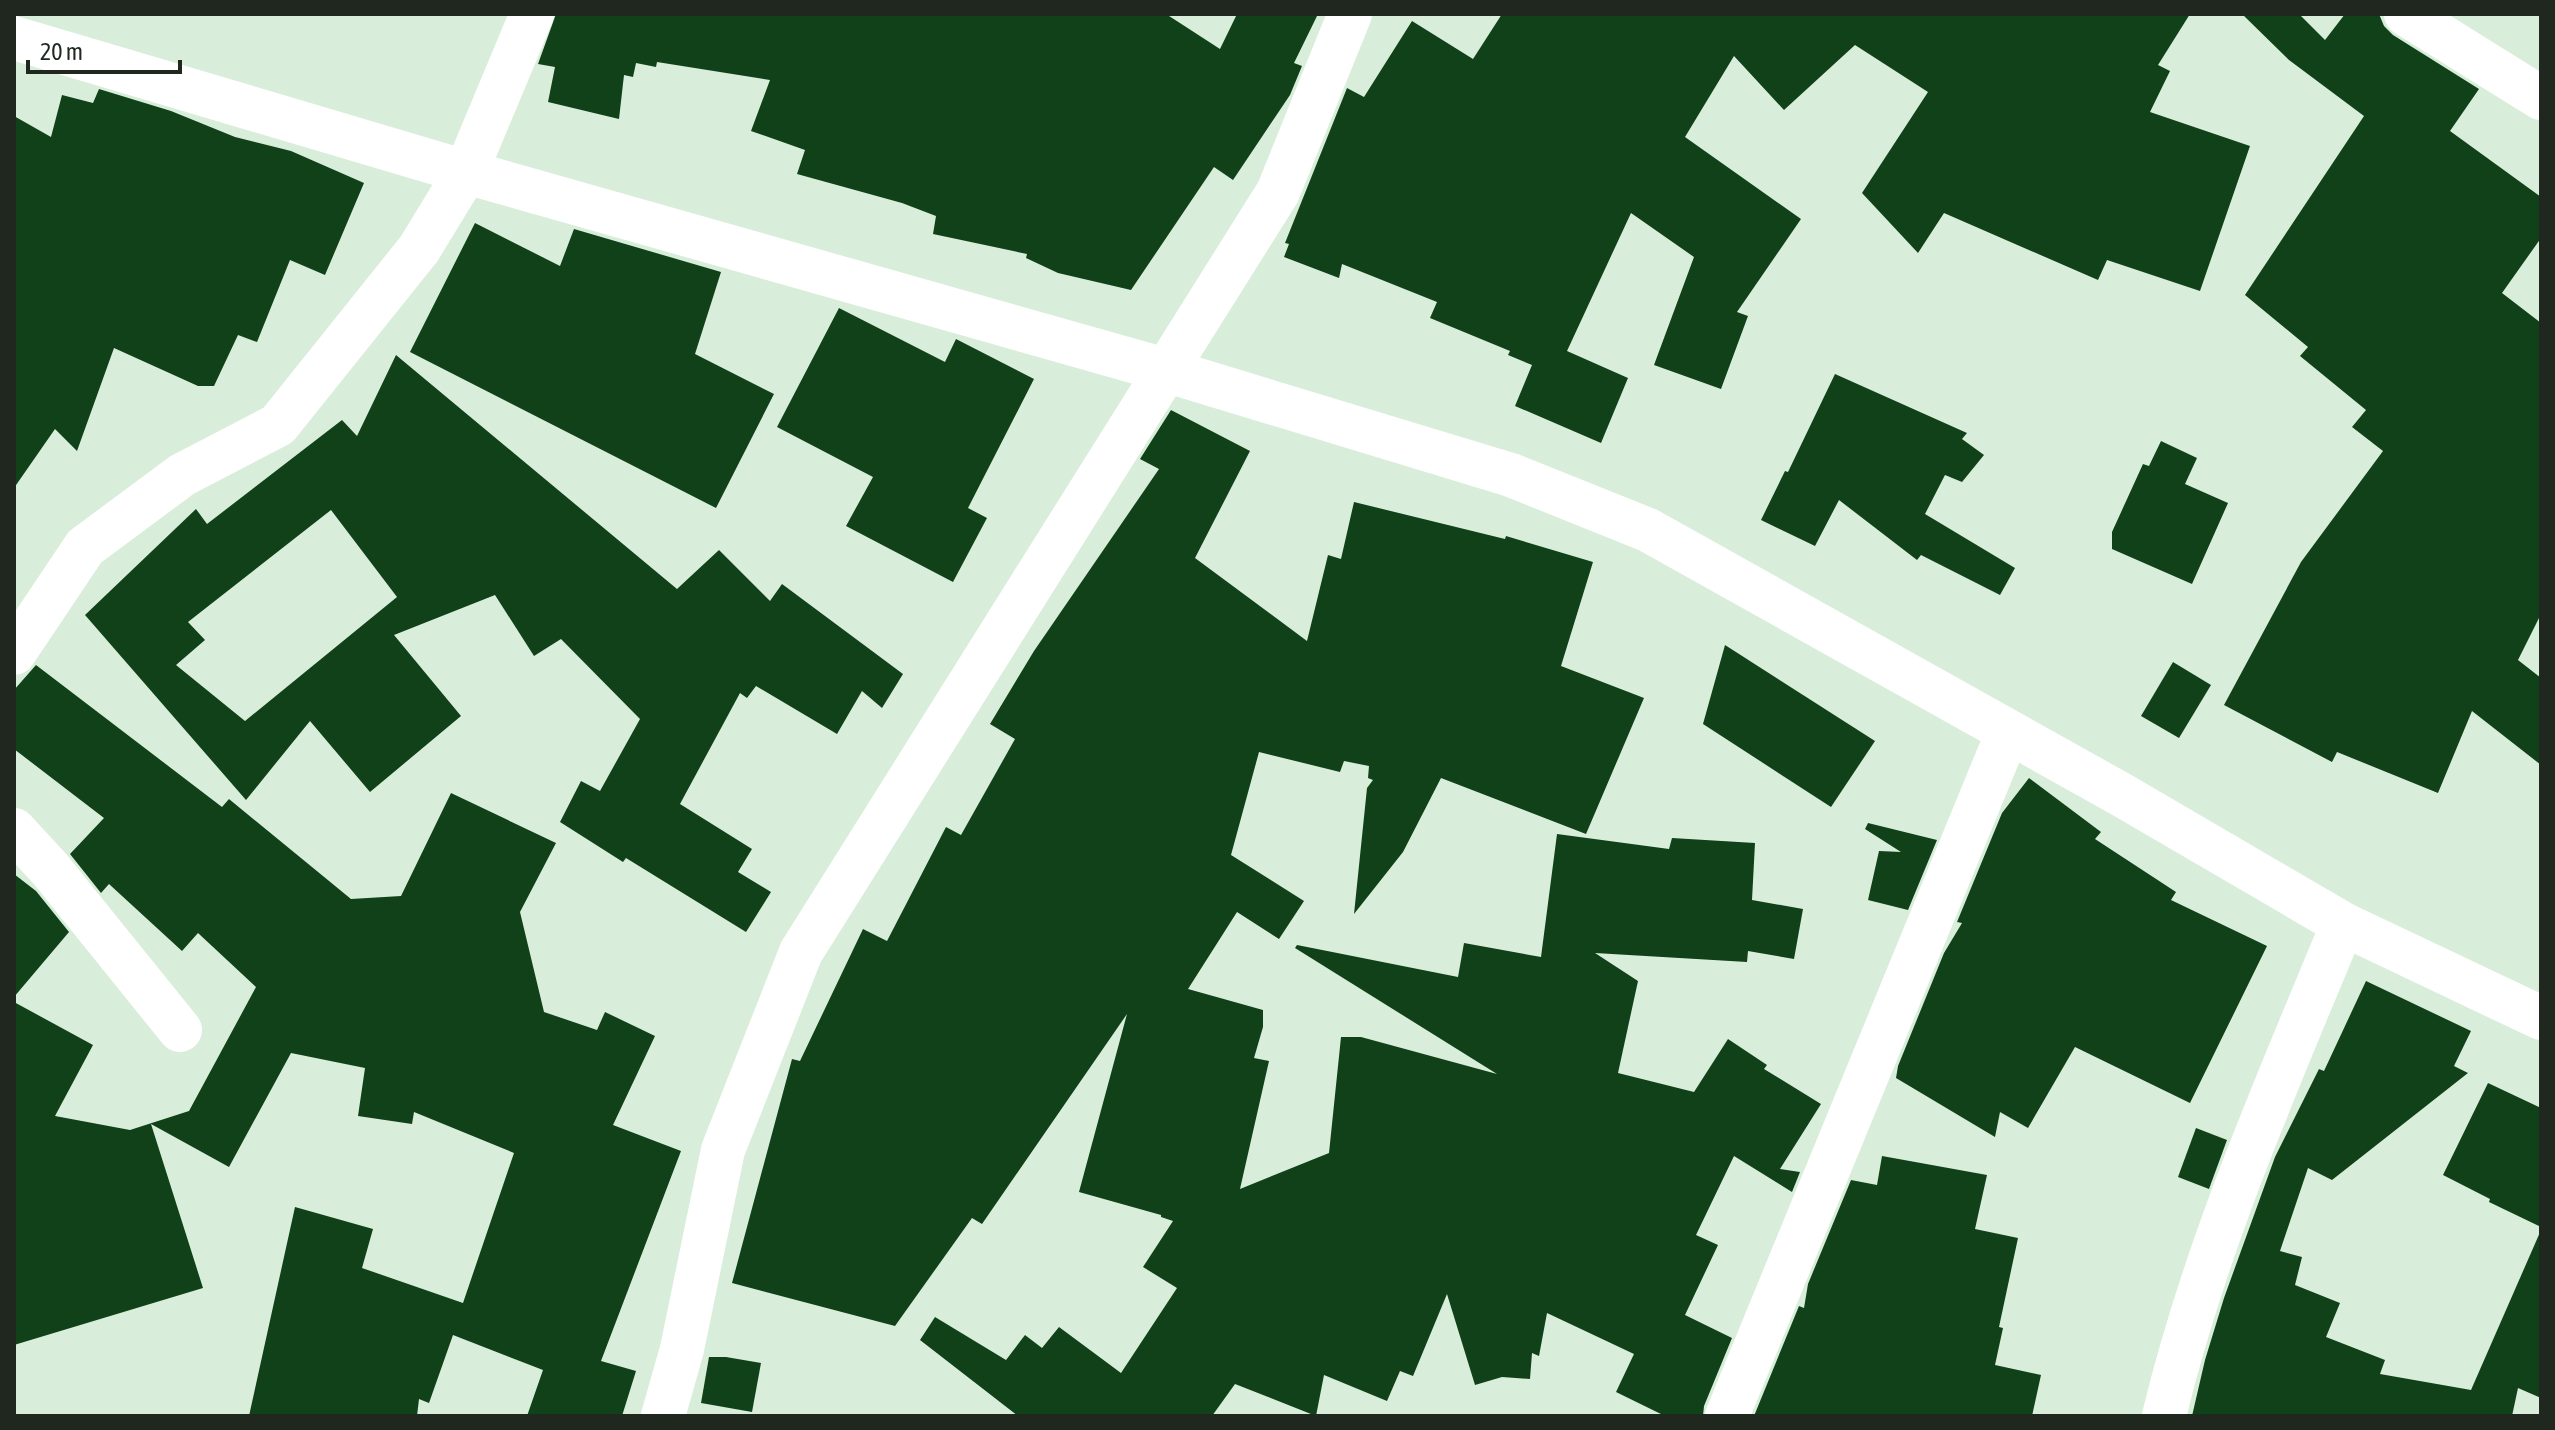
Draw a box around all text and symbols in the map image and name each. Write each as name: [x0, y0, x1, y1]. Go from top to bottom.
scale bar: [28, 24, 180, 74]
text: 20 m: [40, 38, 83, 65]

